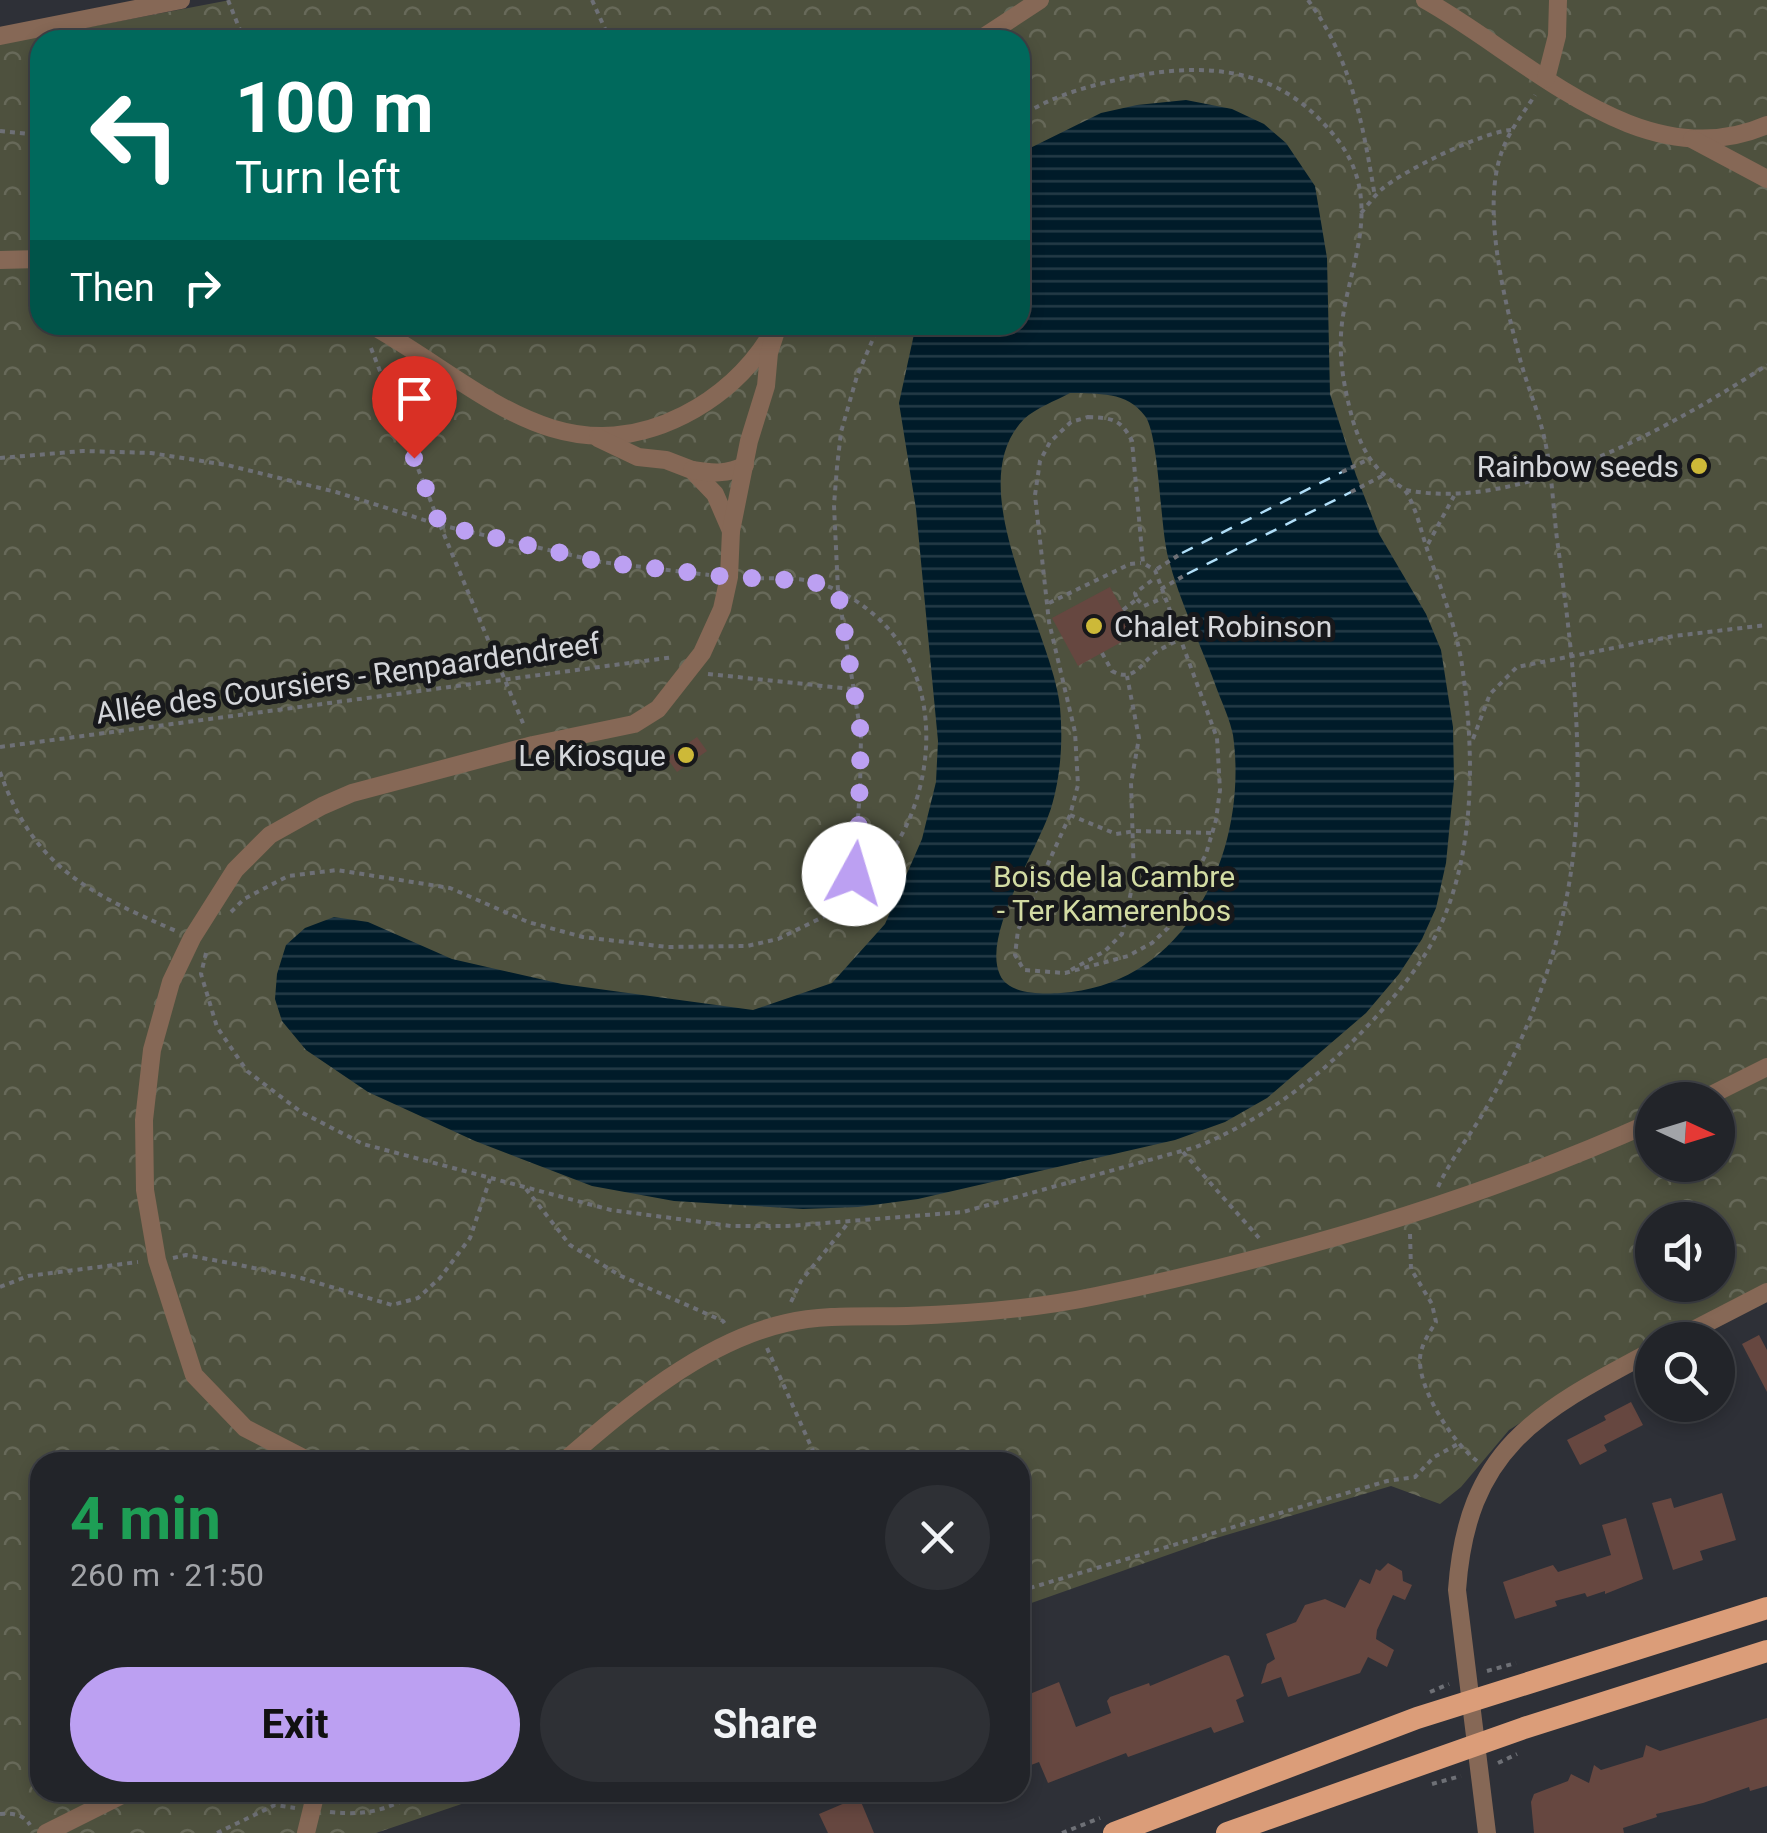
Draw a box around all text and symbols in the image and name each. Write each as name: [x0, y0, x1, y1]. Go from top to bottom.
text: 100 m: [235, 67, 434, 149]
icon: left: [70, 70, 200, 200]
text: Turn left: [235, 151, 401, 204]
icon: right: [175, 260, 230, 315]
text: Then: [70, 266, 155, 310]
pin: [372, 356, 457, 459]
icon: arrive: [387, 371, 442, 426]
place label: Rainbow seeds: [1477, 449, 1679, 484]
marker: Rainbow seeds: [1688, 455, 1710, 477]
place label: Chalet Robinson: [1114, 609, 1332, 644]
marker: Chalet Robinson: [1083, 615, 1105, 637]
street label: Allée des Coursiers - Renpaardendreef: [94, 625, 603, 731]
place label: Le Kiosque: [518, 738, 666, 773]
marker: Le Kiosque: [675, 744, 697, 766]
position arrow: [802, 822, 906, 926]
park label: Bois de la Cambre - Ter Kamerenbos: [993, 859, 1235, 928]
north arrow: [1635, 1082, 1735, 1182]
map controls: [1635, 1082, 1735, 1422]
button: sound: [1635, 1202, 1735, 1302]
button: search: [1635, 1322, 1735, 1422]
text: 4 min: [70, 1483, 221, 1554]
button: close: [885, 1485, 990, 1590]
text: 260 m · 21:50: [70, 1556, 264, 1594]
button: Exit: [70, 1667, 520, 1782]
button: Share: [540, 1667, 990, 1782]

